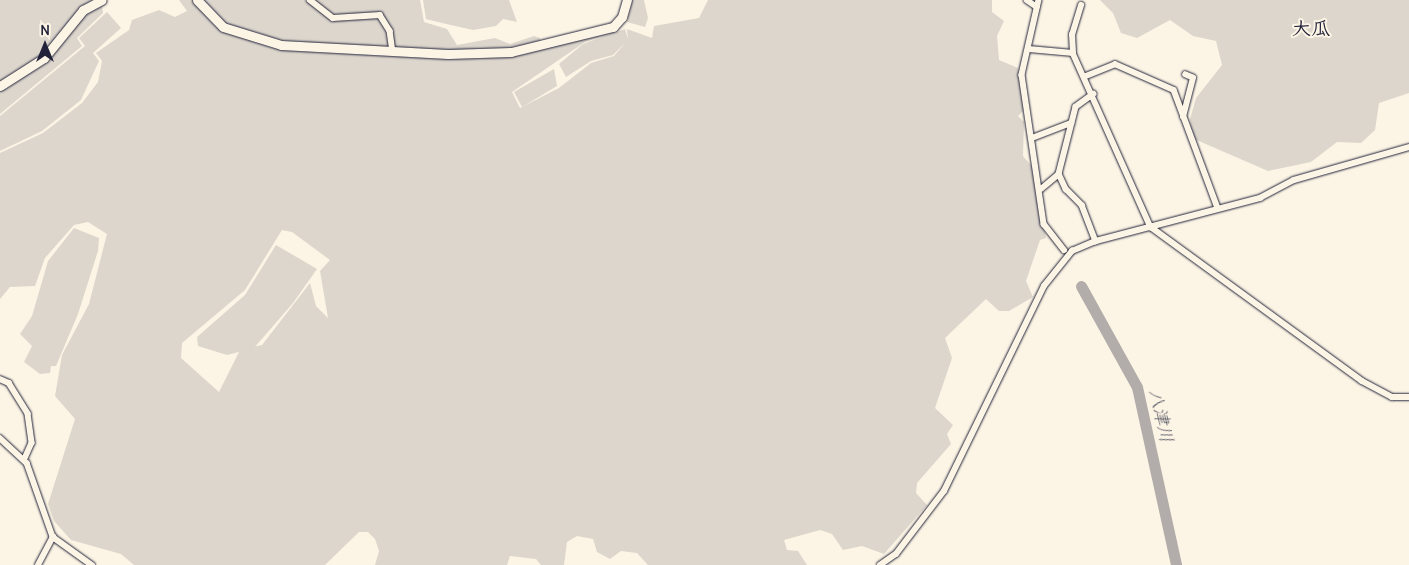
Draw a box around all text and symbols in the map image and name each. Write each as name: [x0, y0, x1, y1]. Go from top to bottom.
district label: 大瓜: [1292, 18, 1330, 40]
north arrow: [20, 20, 70, 70]
text: N: [40, 21, 50, 39]
water label: 八津川: [1144, 387, 1178, 445]

